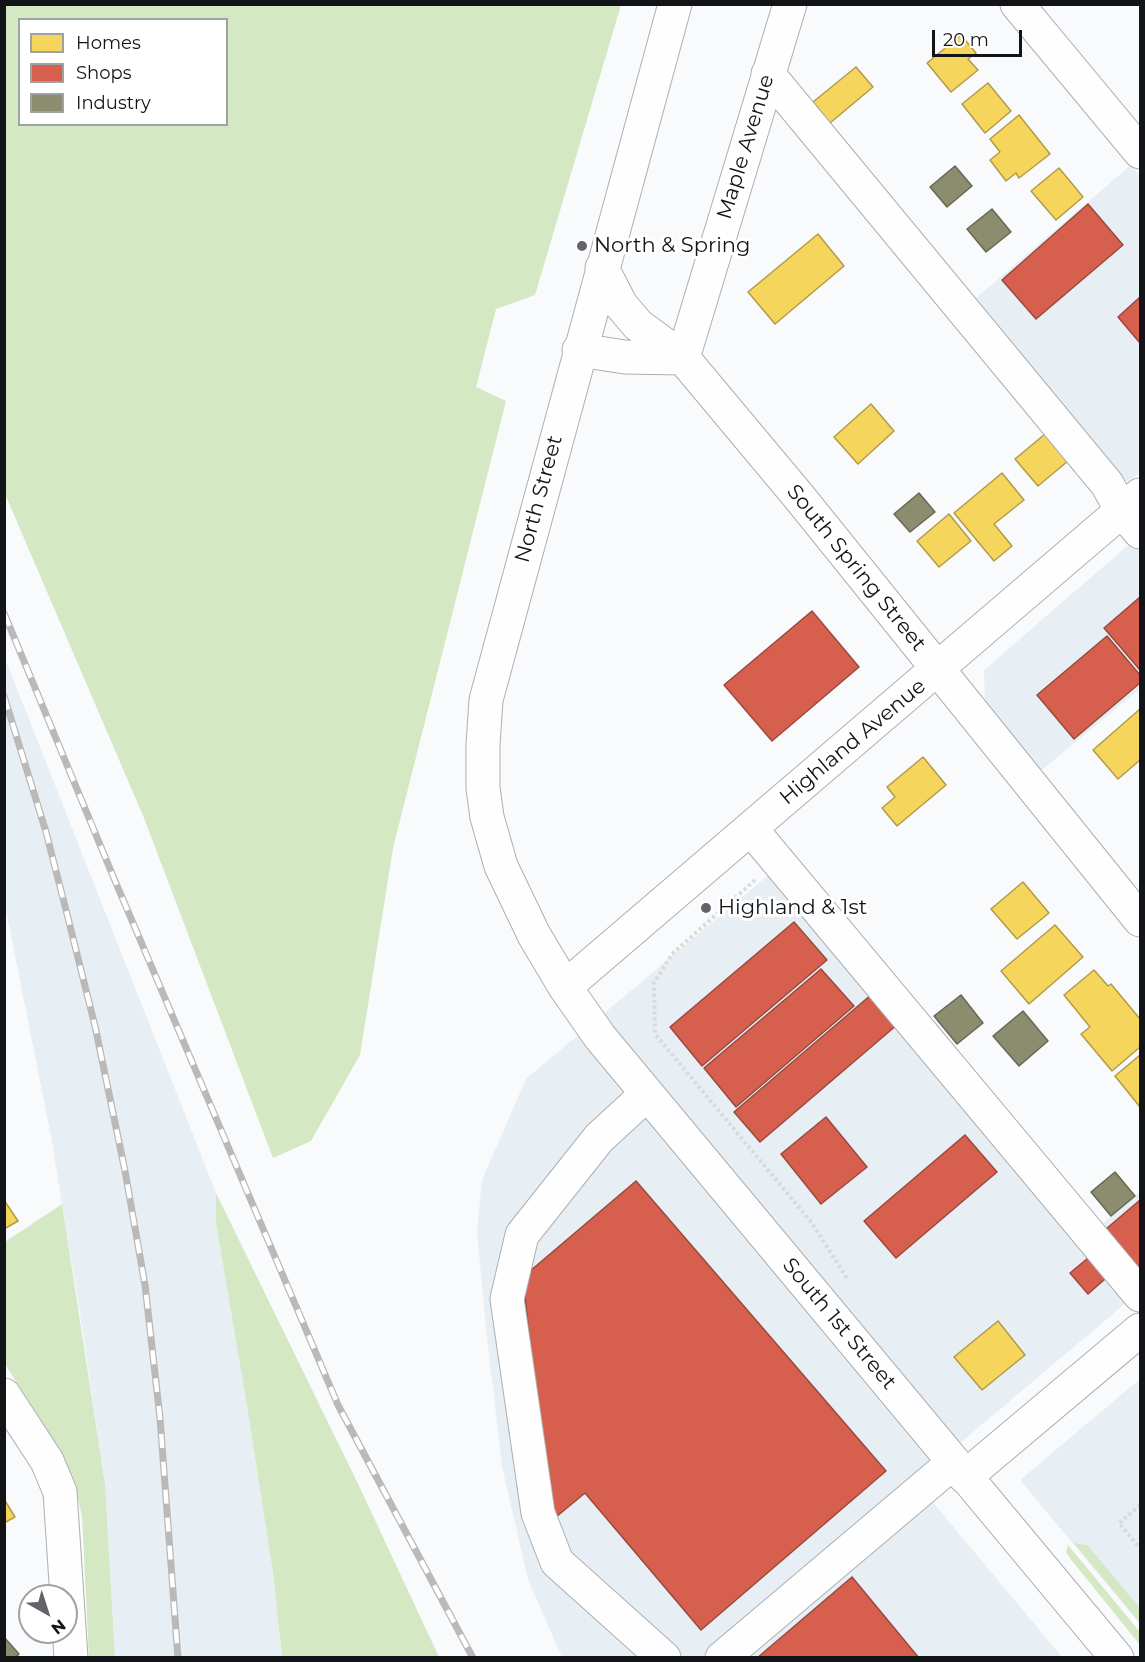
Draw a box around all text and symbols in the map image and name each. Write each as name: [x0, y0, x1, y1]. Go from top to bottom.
legend: [18, 18, 228, 126]
scale bar: [935, 18, 1025, 56]
text: 20 m: [943, 29, 989, 51]
text: Homes: [76, 32, 141, 54]
text: Shops: [76, 62, 132, 84]
street label: Maple Avenue: [712, 72, 780, 222]
text: Industry: [76, 92, 151, 114]
place label: North & Spring: [594, 233, 750, 259]
marker: North & Spring: [575, 239, 589, 253]
street label: North Street: [510, 433, 568, 565]
street label: South Spring Street: [781, 480, 931, 656]
street label: Highland Avenue: [775, 674, 931, 810]
place label: Highland & 1st: [718, 895, 867, 921]
marker: Highland & 1st: [699, 901, 713, 915]
street label: South 1st Street: [777, 1253, 901, 1395]
north arrow: [18, 1584, 78, 1644]
text: N: [47, 1615, 69, 1638]

